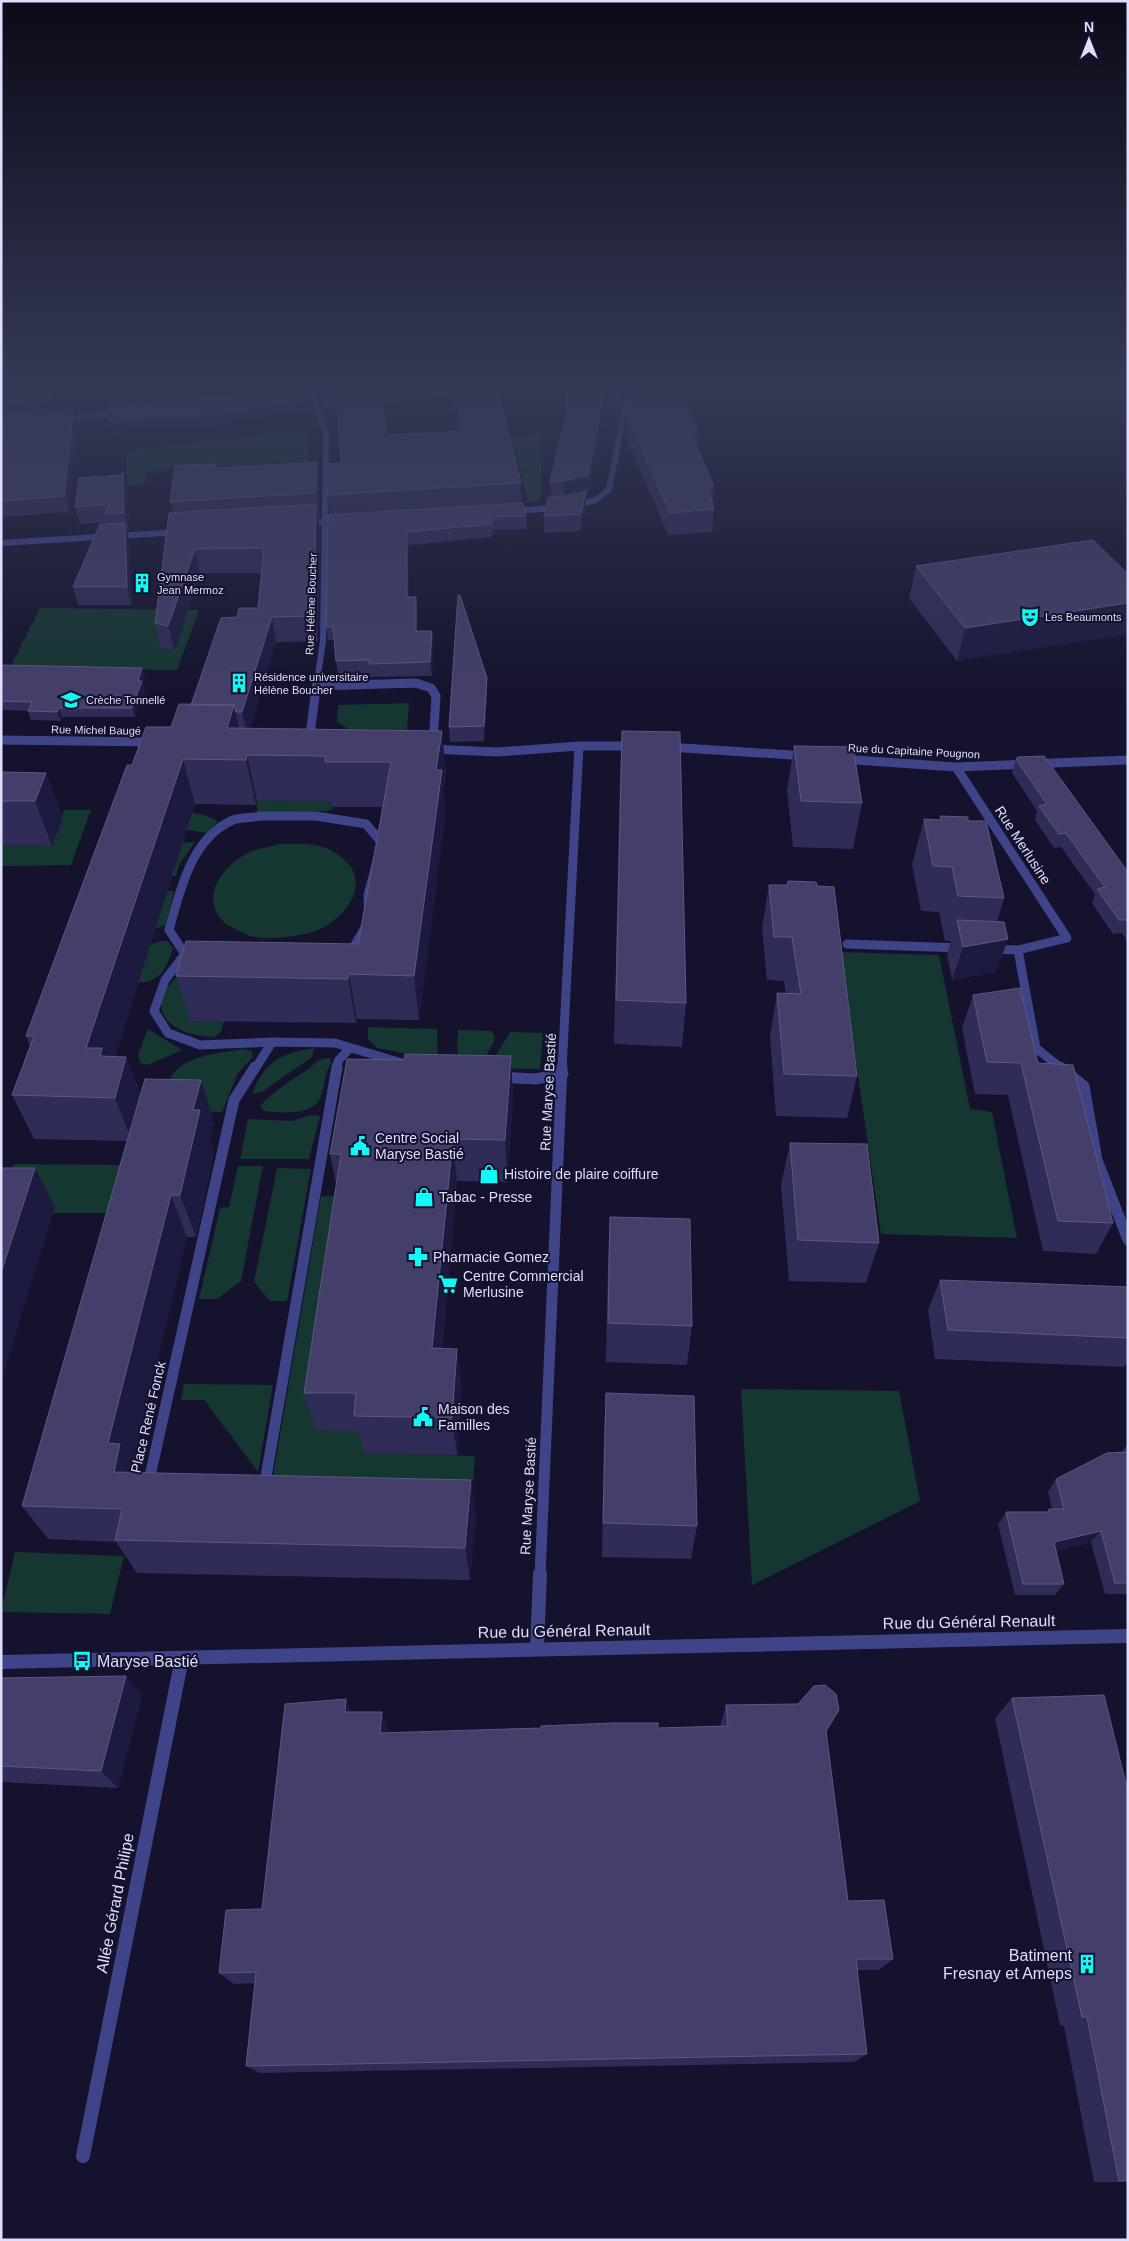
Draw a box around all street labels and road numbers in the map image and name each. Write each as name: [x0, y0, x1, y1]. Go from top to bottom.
street label: Rue Hélène Boucher: [303, 552, 319, 655]
street label: Rue Michel Baugé: [51, 723, 141, 737]
street label: Rue du Capitaine Pougnon: [848, 742, 980, 760]
street label: Rue Merlusine: [992, 803, 1054, 887]
street label: Rue Maryse Bastié: [537, 1032, 559, 1151]
street label: Place René Fonck: [127, 1359, 169, 1475]
street label: Rue Maryse Bastié: [517, 1436, 539, 1555]
street label: Rue du Général Renault: [883, 1612, 1056, 1632]
street label: Rue du Général Renault: [478, 1621, 651, 1641]
street label: Allée Gérard Philipe: [93, 1831, 137, 1974]

